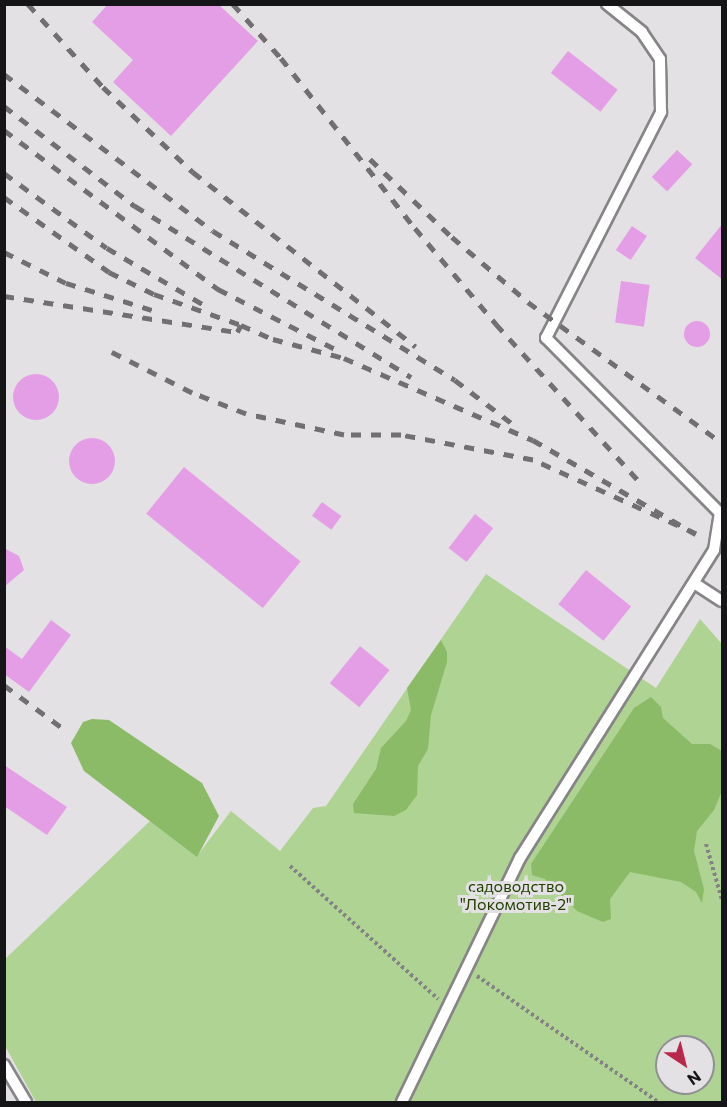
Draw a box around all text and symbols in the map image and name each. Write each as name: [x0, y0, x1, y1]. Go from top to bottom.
park label: садоводство "Локомотив-2": [460, 876, 572, 914]
north arrow: [655, 1035, 715, 1095]
text: N: [684, 1067, 705, 1090]

